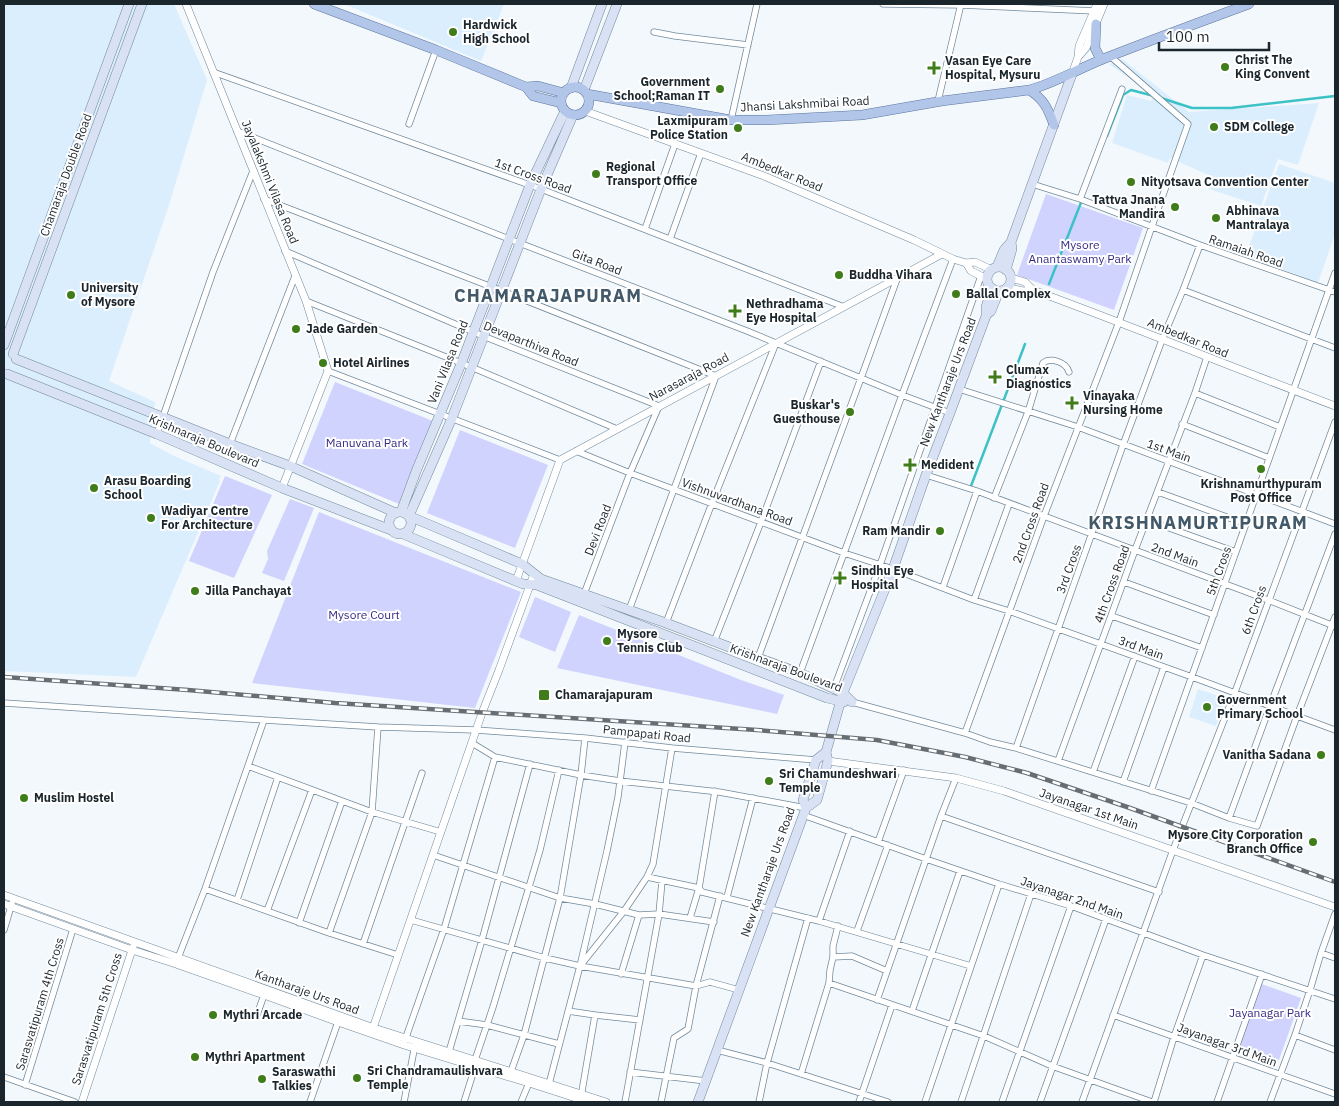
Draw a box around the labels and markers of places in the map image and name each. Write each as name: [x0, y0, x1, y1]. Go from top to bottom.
place label: Hardwick High School: [463, 17, 530, 46]
marker: Hardwick High School: [447, 26, 459, 38]
place label: Christ The King Convent: [1235, 52, 1310, 81]
place label: Vasan Eye Care Hospital, Mysuru: [945, 53, 1040, 82]
marker: Vasan Eye Care Hospital, Mysuru: [927, 61, 941, 75]
marker: Christ The King Convent: [1219, 61, 1231, 73]
place label: Government School;Raman IT: [614, 74, 710, 103]
marker: Government School;Raman IT: [714, 83, 726, 95]
place label: Laxmipuram Police Station: [650, 113, 728, 142]
place label: SDM College: [1224, 119, 1295, 134]
marker: SDM College: [1208, 121, 1220, 133]
marker: Laxmipuram Police Station: [732, 122, 744, 134]
place label: Regional Transport Office: [606, 159, 697, 188]
marker: Regional Transport Office: [590, 168, 602, 180]
place label: Nityotsava Convention Center: [1141, 174, 1309, 189]
marker: Nityotsava Convention Center: [1125, 176, 1137, 188]
place label: Tattva Jnana Mandira: [1092, 192, 1165, 221]
marker: Tattva Jnana Mandira: [1169, 201, 1181, 213]
place label: Abhinava Mantralaya: [1226, 203, 1290, 232]
marker: Abhinava Mantralaya: [1210, 212, 1222, 224]
place label: Buddha Vihara: [849, 267, 932, 282]
marker: Buddha Vihara: [833, 269, 845, 281]
place label: University of Mysore: [81, 280, 139, 309]
place label: Ballal Complex: [966, 286, 1051, 301]
marker: Ballal Complex: [950, 288, 962, 300]
marker: University of Mysore: [65, 289, 77, 301]
place label: Nethradhama Eye Hospital: [746, 296, 824, 325]
marker: Nethradhama Eye Hospital: [728, 304, 742, 318]
place label: Jade Garden: [306, 321, 378, 336]
marker: Jade Garden: [290, 323, 302, 335]
place label: Hotel Airlines: [333, 355, 410, 370]
marker: Hotel Airlines: [317, 357, 329, 369]
place label: Clumax Diagnostics: [1006, 362, 1071, 391]
marker: Clumax Diagnostics: [988, 370, 1002, 384]
place label: Vinayaka Nursing Home: [1083, 388, 1163, 417]
marker: Vinayaka Nursing Home: [1065, 396, 1079, 410]
place label: Buskar's Guesthouse: [773, 397, 840, 426]
marker: Buskar's Guesthouse: [844, 406, 856, 418]
place label: Medident: [921, 457, 974, 472]
marker: Medident: [903, 458, 917, 472]
marker: Krishnamurthypuram Post Office: [1255, 463, 1267, 475]
place label: Arasu Boarding School: [104, 473, 191, 502]
place label: Krishnamurthypuram Post Office: [1200, 476, 1322, 505]
marker: Arasu Boarding School: [88, 482, 100, 494]
place label: Wadiyar Centre For Architecture: [161, 503, 253, 532]
marker: Wadiyar Centre For Architecture: [145, 512, 157, 524]
place label: Ram Mandir: [862, 523, 930, 538]
marker: Ram Mandir: [934, 525, 946, 537]
place label: Sindhu Eye Hospital: [851, 563, 914, 592]
marker: Sindhu Eye Hospital: [833, 571, 847, 585]
place label: Jilla Panchayat: [205, 583, 292, 598]
marker: Jilla Panchayat: [189, 585, 201, 597]
place label: Mysore Tennis Club: [617, 626, 683, 655]
marker: Mysore Tennis Club: [601, 635, 613, 647]
place label: Chamarajapuram: [555, 687, 653, 702]
marker: Chamarajapuram: [537, 688, 551, 702]
place label: Government Primary School: [1217, 692, 1303, 721]
marker: Government Primary School: [1201, 701, 1213, 713]
place label: Vanitha Sadana: [1222, 747, 1311, 762]
marker: Vanitha Sadana: [1315, 749, 1327, 761]
place label: Sri Chamundeshwari Temple: [779, 766, 897, 795]
marker: Sri Chamundeshwari Temple: [763, 775, 775, 787]
place label: Muslim Hostel: [34, 790, 114, 805]
marker: Muslim Hostel: [18, 792, 30, 804]
place label: Mysore City Corporation Branch Office: [1168, 827, 1303, 856]
marker: Mysore City Corporation Branch Office: [1307, 836, 1319, 848]
place label: Mythri Arcade: [223, 1007, 302, 1022]
marker: Mythri Arcade: [207, 1009, 219, 1021]
place label: Mythri Apartment: [205, 1049, 306, 1064]
marker: Mythri Apartment: [189, 1051, 201, 1063]
place label: Sri Chandramaulishvara Temple: [367, 1063, 503, 1092]
place label: Saraswathi Talkies: [272, 1064, 336, 1093]
marker: Sri Chandramaulishvara Temple: [351, 1072, 363, 1084]
marker: Saraswathi Talkies: [256, 1073, 268, 1085]

